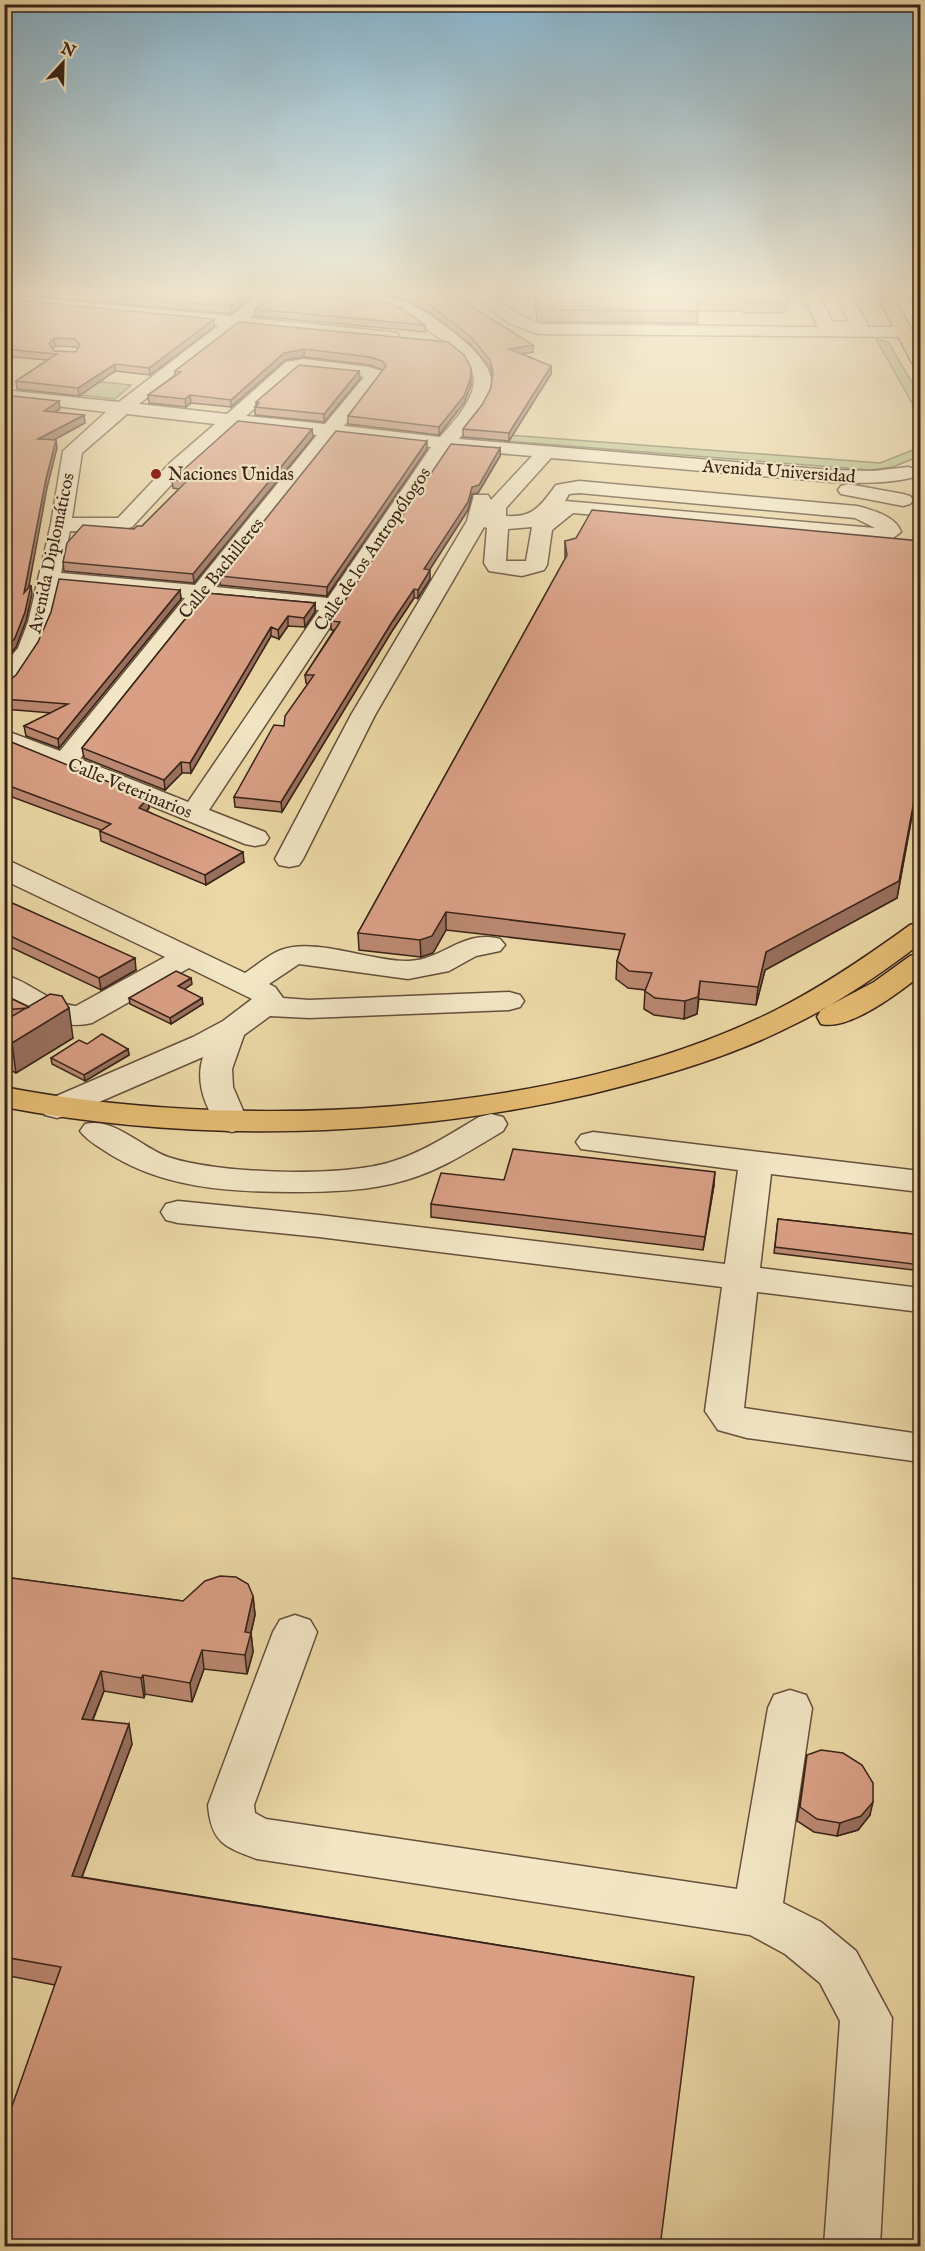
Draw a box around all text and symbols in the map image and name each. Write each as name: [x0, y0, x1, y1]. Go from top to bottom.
north arrow: [33, 33, 93, 93]
text: N: [57, 39, 78, 63]
street label: Avenida Universidad: [701, 456, 857, 489]
street label: Calle de los Antropólogos: [310, 463, 437, 636]
place label: Naciones Unidas: [168, 464, 294, 487]
marker: Naciones Unidas: [149, 467, 163, 481]
street label: Avenida Diplomáticos: [24, 471, 81, 637]
street label: Calle Bachilleres: [174, 514, 270, 624]
street label: Calle Veterinarios: [64, 754, 195, 825]

